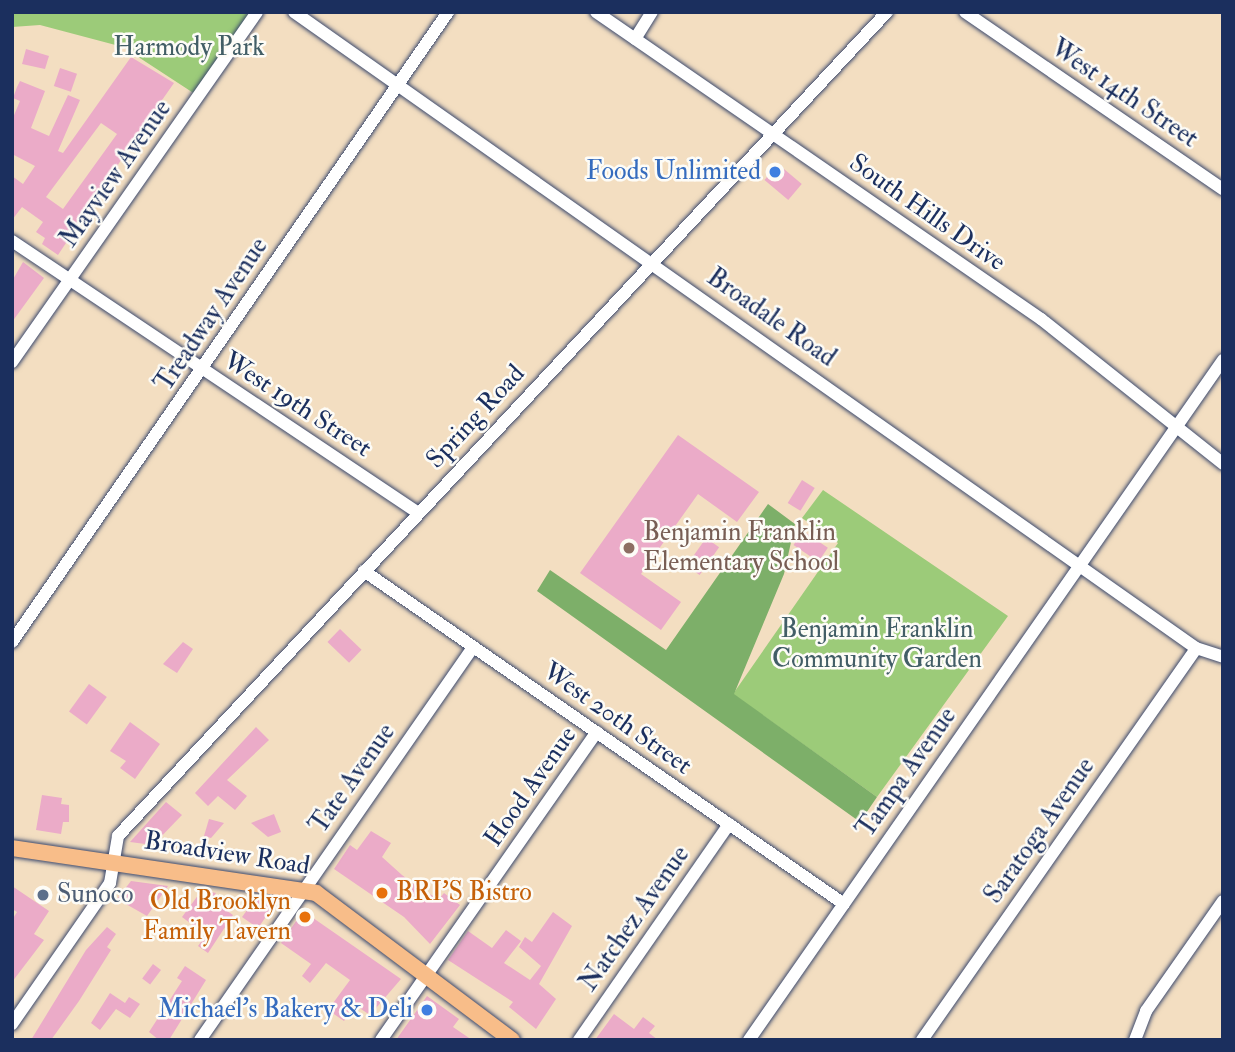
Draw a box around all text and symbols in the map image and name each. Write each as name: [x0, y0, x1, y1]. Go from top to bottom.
park label: Harmody Park: [113, 32, 265, 64]
street label: West 14th Street: [1044, 33, 1204, 155]
street label: Mayview Avenue: [54, 94, 178, 254]
street label: South Hills Drive: [843, 148, 1011, 278]
place label: Foods Unlimited: [586, 156, 761, 188]
marker: Foods Unlimited: [767, 164, 783, 180]
street label: Treadway Avenue: [149, 232, 275, 398]
street label: Broadale Road: [700, 262, 842, 374]
street label: West 19th Street: [217, 345, 377, 465]
street label: Spring Road: [420, 359, 532, 475]
place label: Benjamin Franklin Elementary School: [643, 517, 839, 578]
marker: Benjamin Franklin Elementary School: [621, 540, 637, 556]
park label: Benjamin Franklin Community Garden: [772, 614, 982, 676]
street label: West 20th Street: [537, 656, 697, 782]
street label: Tampa Avenue: [851, 702, 963, 844]
street label: Tate Avenue: [304, 718, 402, 840]
street label: Hood Avenue: [478, 721, 584, 853]
street label: Saratoga Avenue: [978, 752, 1102, 910]
street label: Broadview Road: [142, 826, 312, 882]
street label: Natchez Avenue: [573, 840, 697, 998]
place label: BRI'S Bistro: [396, 877, 532, 909]
place label: Sunoco: [57, 879, 134, 911]
marker: BRI'S Bistro: [374, 885, 390, 901]
place label: Old Brooklyn Family Tavern: [143, 886, 291, 948]
marker: Sunoco: [35, 887, 51, 903]
marker: Old Brooklyn Family Tavern: [297, 909, 313, 925]
place label: Michael's Bakery & Deli: [158, 994, 413, 1026]
marker: Michael's Bakery & Deli: [419, 1002, 435, 1018]

